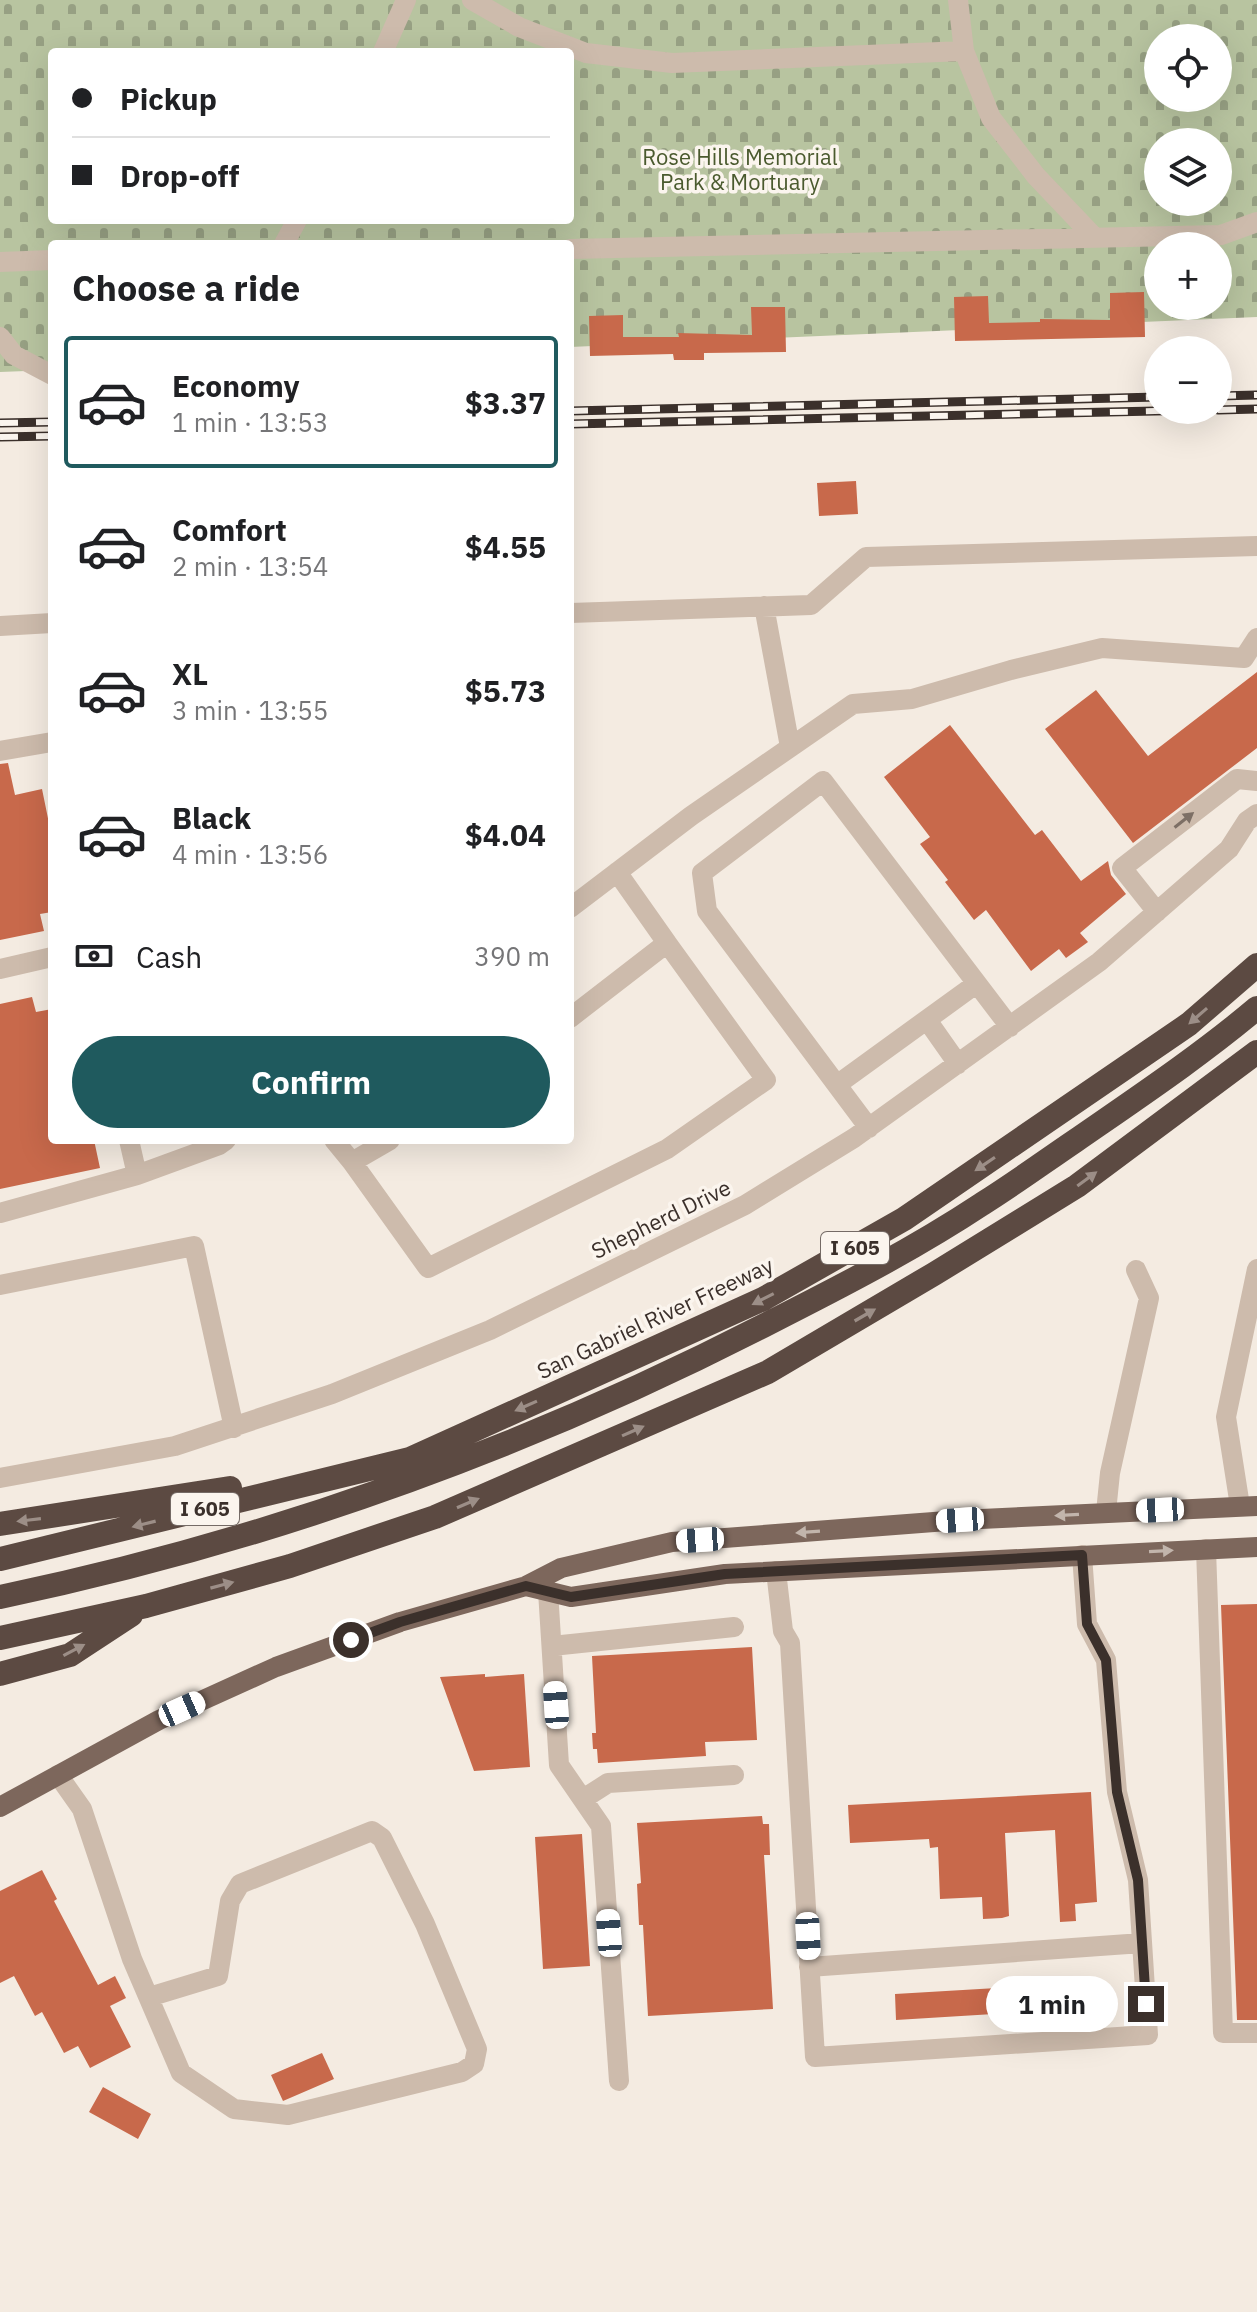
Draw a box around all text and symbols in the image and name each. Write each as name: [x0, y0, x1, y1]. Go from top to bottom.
map controls: [1144, 24, 1232, 424]
button: locate: [1144, 24, 1232, 112]
text: Pickup: [120, 79, 217, 118]
button: layers: [1144, 128, 1232, 216]
park label: Rose Hills Memorial Park & Mortuary: [642, 142, 838, 196]
text: Drop-off: [120, 156, 239, 195]
button: +: [1144, 232, 1232, 320]
text: Choose a ride: [72, 264, 300, 311]
button: −: [1144, 336, 1232, 424]
icon: car: [76, 366, 148, 438]
text: Economy: [172, 366, 300, 405]
text: $3.37: [465, 383, 546, 422]
text: 1 min · 13:53: [172, 405, 328, 439]
icon: car: [76, 510, 148, 582]
text: Comfort: [172, 510, 287, 549]
text: $4.55: [465, 527, 546, 566]
text: 2 min · 13:54: [172, 549, 328, 583]
icon: car: [76, 654, 148, 726]
text: XL: [172, 654, 208, 693]
text: $5.73: [465, 671, 546, 710]
text: 3 min · 13:55: [172, 693, 328, 727]
icon: car: [76, 798, 148, 870]
text: Black: [172, 798, 251, 837]
one-way arrow: [1174, 813, 1194, 829]
text: $4.04: [465, 815, 546, 854]
text: 4 min · 13:56: [172, 837, 328, 871]
icon: cash: [72, 934, 116, 978]
text: Cash: [136, 937, 202, 976]
text: 390 m: [474, 939, 550, 973]
one-way arrow: [1189, 1007, 1209, 1024]
button: Confirm: [72, 1036, 550, 1128]
one-way arrow: [974, 1156, 995, 1171]
one-way arrow: [1076, 1171, 1098, 1187]
street label: Shepherd Drive: [586, 1172, 735, 1265]
road number: I 605: [821, 1232, 889, 1264]
street label: San Gabriel River Freeway: [532, 1250, 778, 1385]
one-way arrow: [751, 1292, 774, 1306]
one-way arrow: [854, 1308, 876, 1322]
one-way arrow: [514, 1400, 538, 1413]
one-way arrow: [622, 1425, 645, 1438]
road number: I 605: [171, 1493, 239, 1525]
one-way arrow: [456, 1496, 480, 1509]
car: [1135, 1497, 1185, 1523]
car: [935, 1506, 985, 1534]
one-way arrow: [1054, 1508, 1079, 1521]
one-way arrow: [16, 1514, 41, 1527]
one-way arrow: [131, 1518, 156, 1530]
car: [675, 1526, 725, 1554]
one-way arrow: [795, 1526, 820, 1539]
one-way arrow: [1149, 1544, 1174, 1557]
one-way arrow: [209, 1578, 234, 1590]
route start: [333, 1622, 369, 1658]
one-way arrow: [63, 1644, 85, 1658]
car: [542, 1680, 570, 1730]
car: [155, 1688, 209, 1730]
car: [595, 1908, 623, 1958]
car: [795, 1911, 821, 1961]
callout: 1 min: [986, 1976, 1118, 2032]
route end: [1128, 1986, 1164, 2022]
text: 1 min: [1018, 1987, 1086, 2021]

